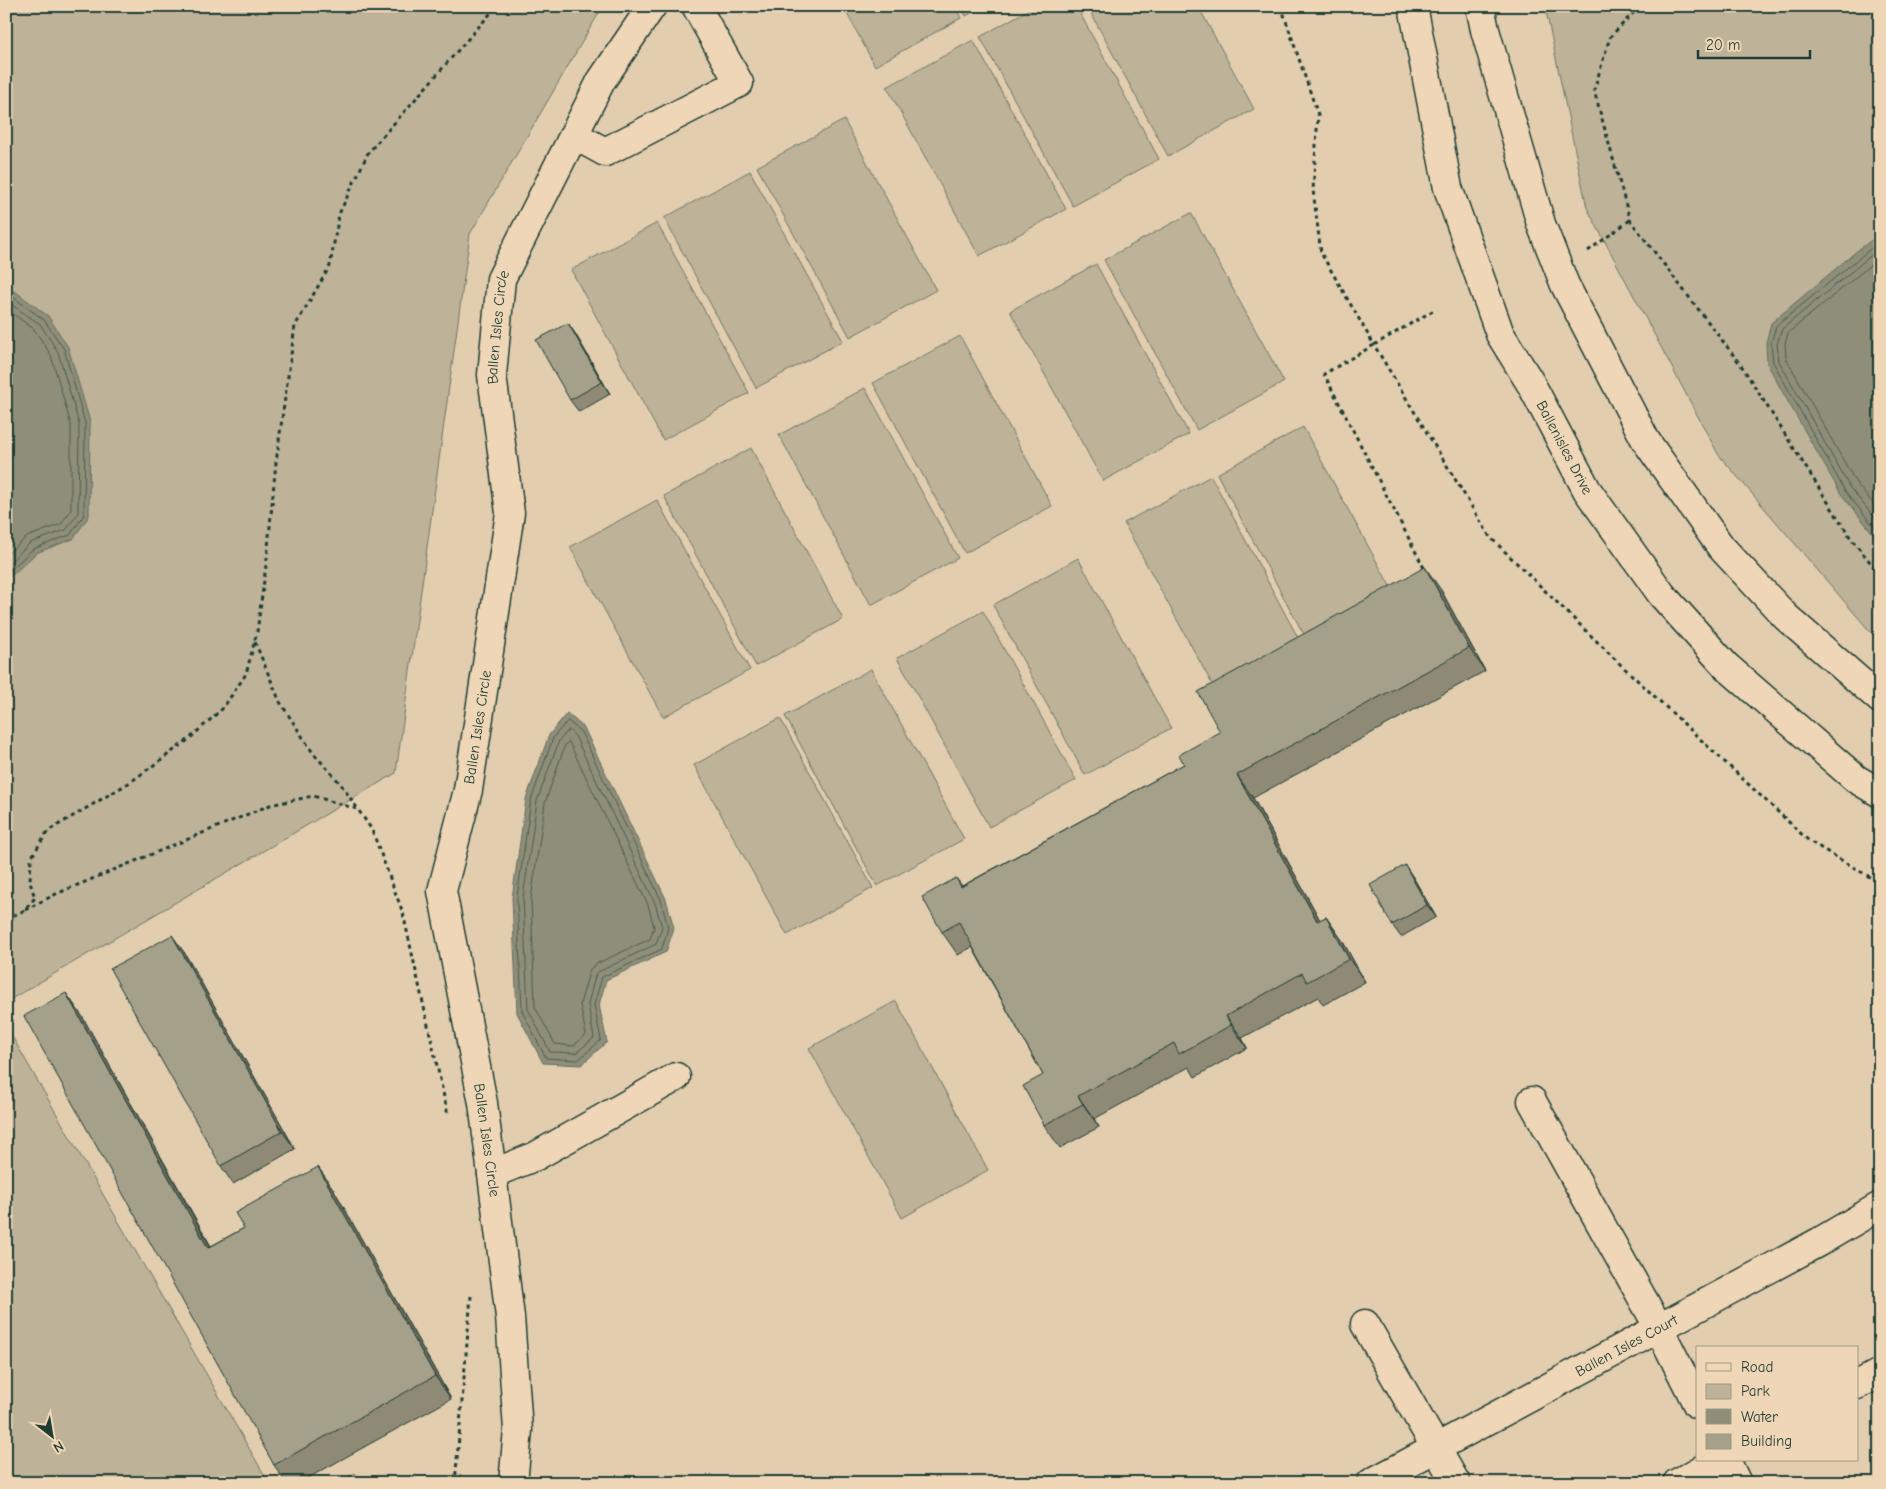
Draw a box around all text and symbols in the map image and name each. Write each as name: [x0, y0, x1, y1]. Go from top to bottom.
scale bar: [1698, 28, 1811, 60]
text: 20 m: [1706, 36, 1740, 54]
street label: Ballen Isles Circle: [483, 266, 513, 385]
street label: Ballenisles Drive: [1532, 398, 1597, 498]
street label: Ballen Isles Circle: [460, 669, 495, 785]
street label: Ballen Isles Circle: [470, 1082, 504, 1199]
street label: Ballen Isles Court: [1572, 1310, 1681, 1380]
legend: [1696, 1346, 1858, 1462]
text: Road: [1741, 1358, 1773, 1376]
text: Park: [1741, 1382, 1770, 1400]
text: Water: [1741, 1408, 1778, 1426]
north arrow: [28, 1412, 78, 1462]
text: Building: [1741, 1432, 1792, 1450]
text: N: [50, 1437, 67, 1456]

